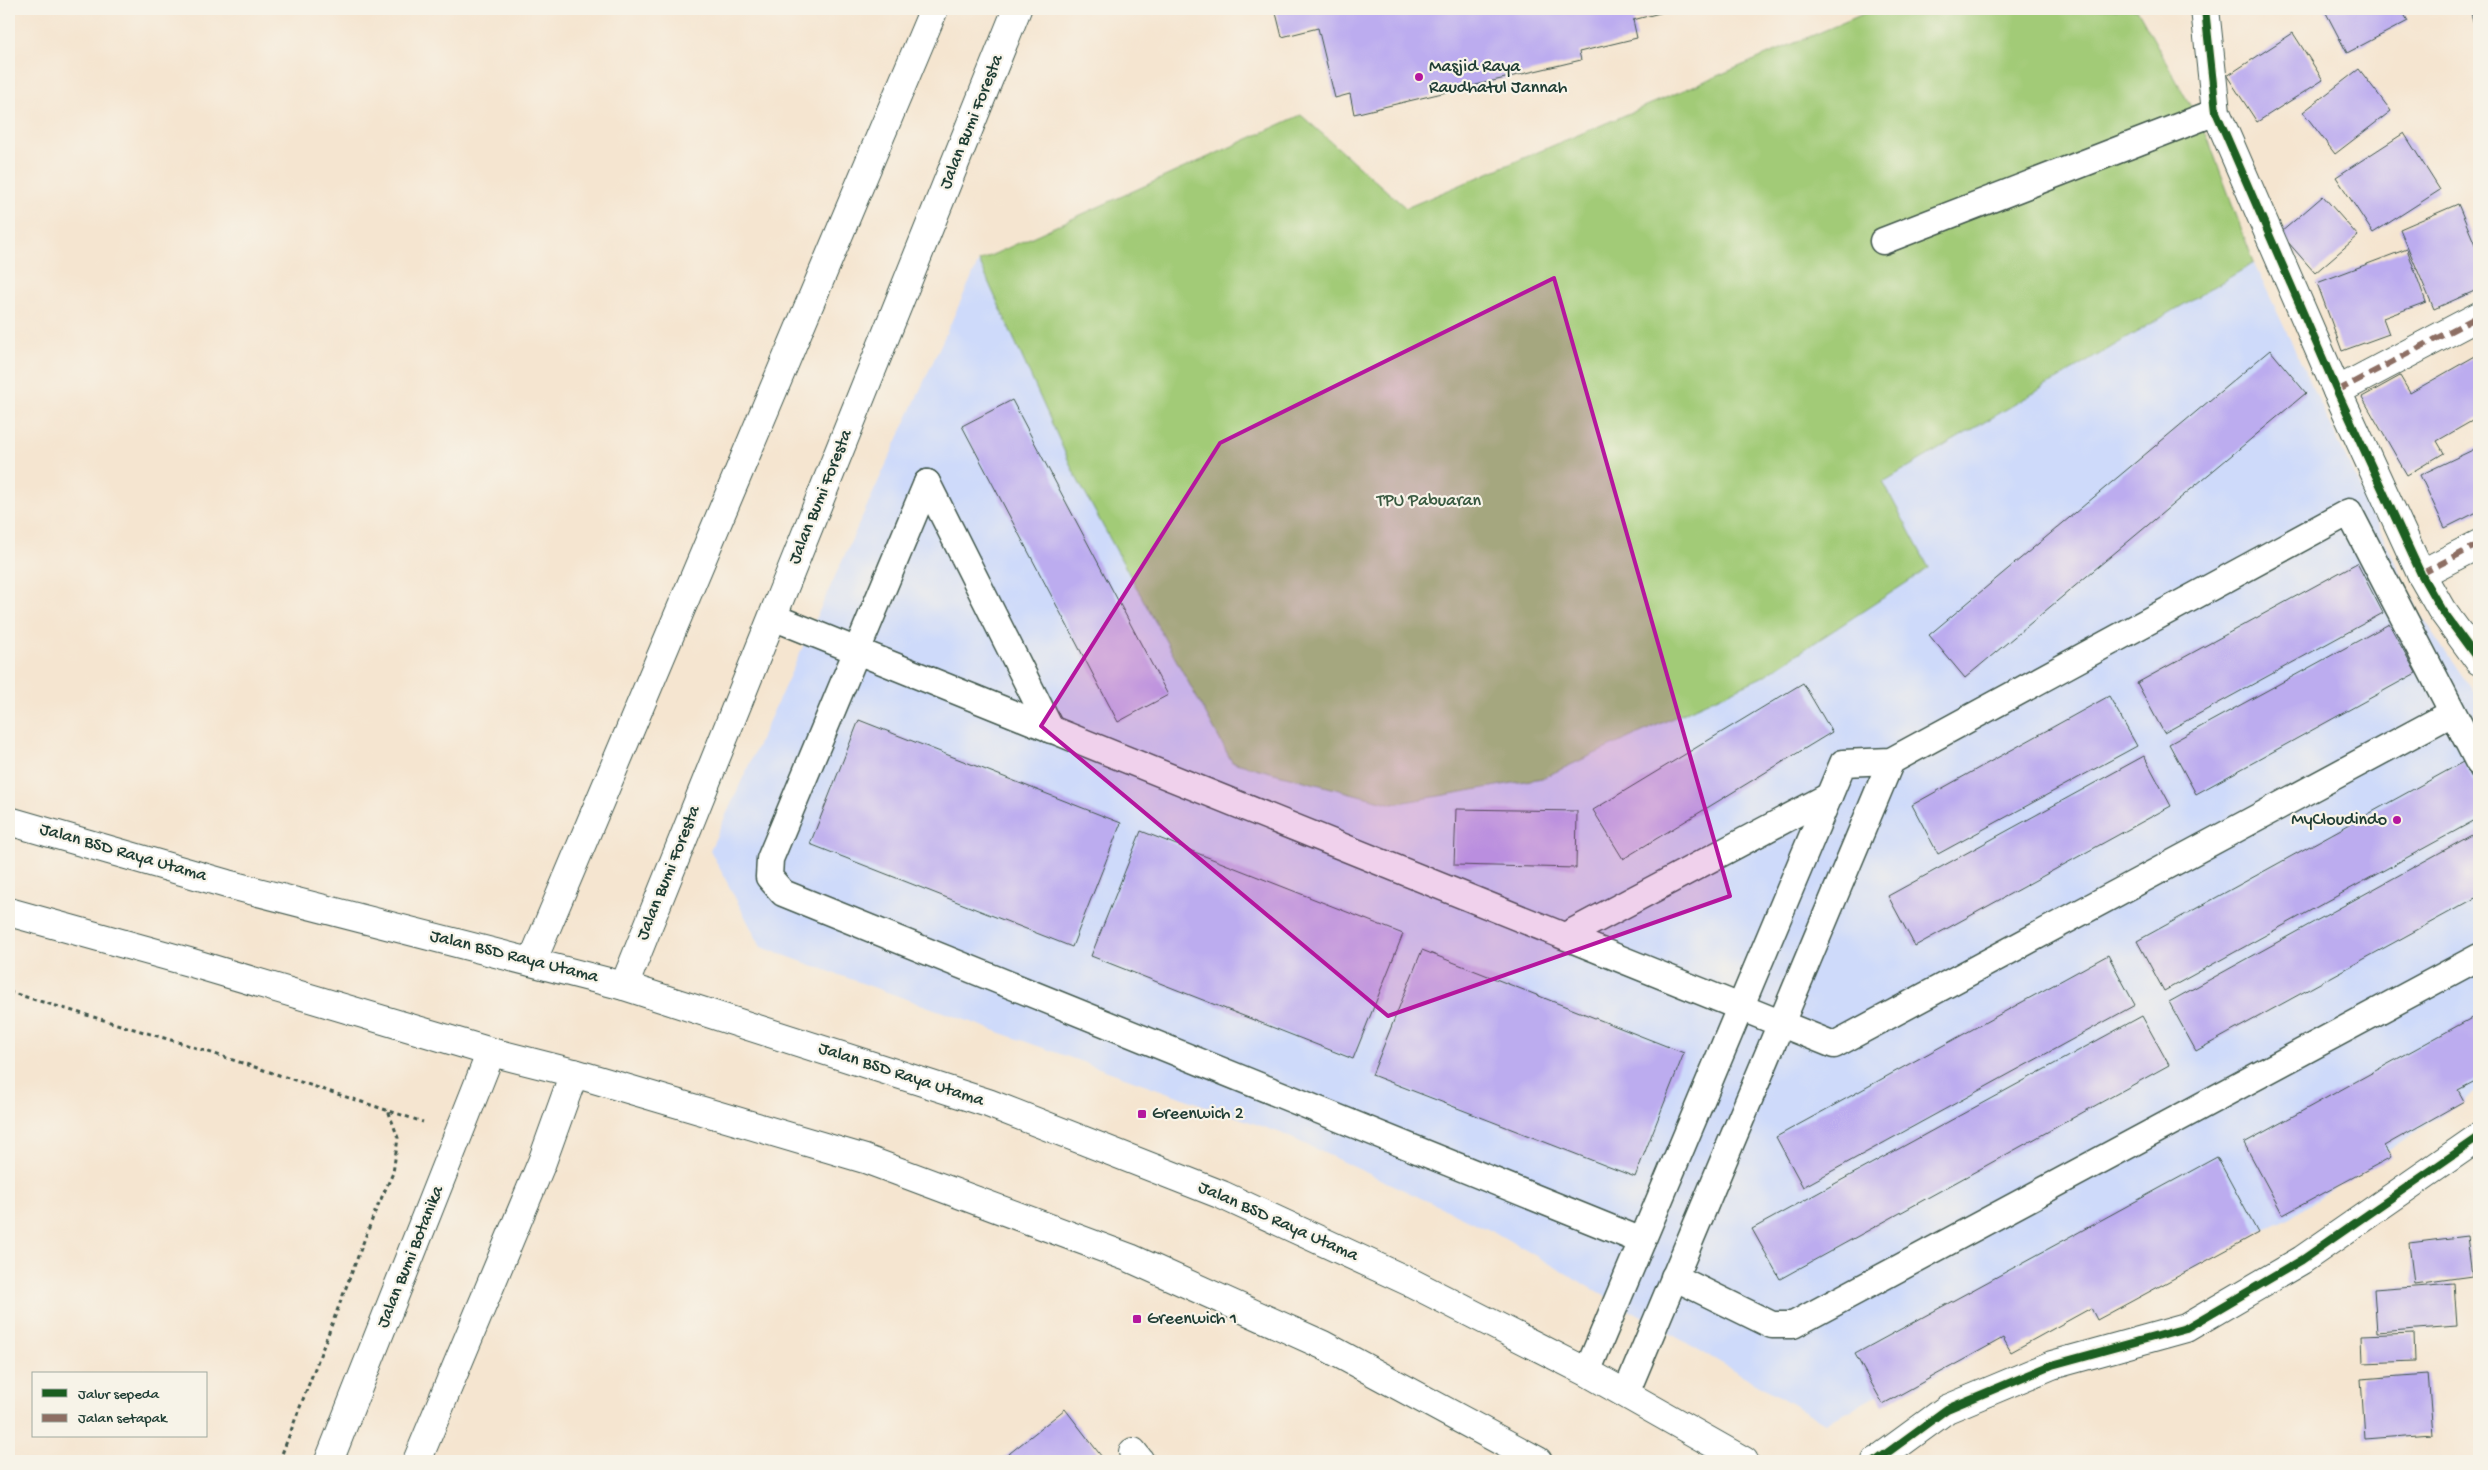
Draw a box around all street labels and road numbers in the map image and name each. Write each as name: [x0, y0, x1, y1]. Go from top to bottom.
street label: Jalan Bumi Foresta: [935, 51, 1009, 192]
street label: Jalan Bumi Foresta: [784, 426, 858, 567]
street label: Jalan Bumi Foresta: [632, 802, 706, 943]
street label: Jalan BSD Raya Utama: [37, 819, 210, 887]
street label: Jalan BSD Raya Utama: [428, 926, 601, 988]
street label: Jalan BSD Raya Utama: [816, 1038, 987, 1112]
street label: Jalan BSD Raya Utama: [1195, 1177, 1362, 1267]
street label: Jalan Bumi Botanika: [373, 1182, 449, 1331]

